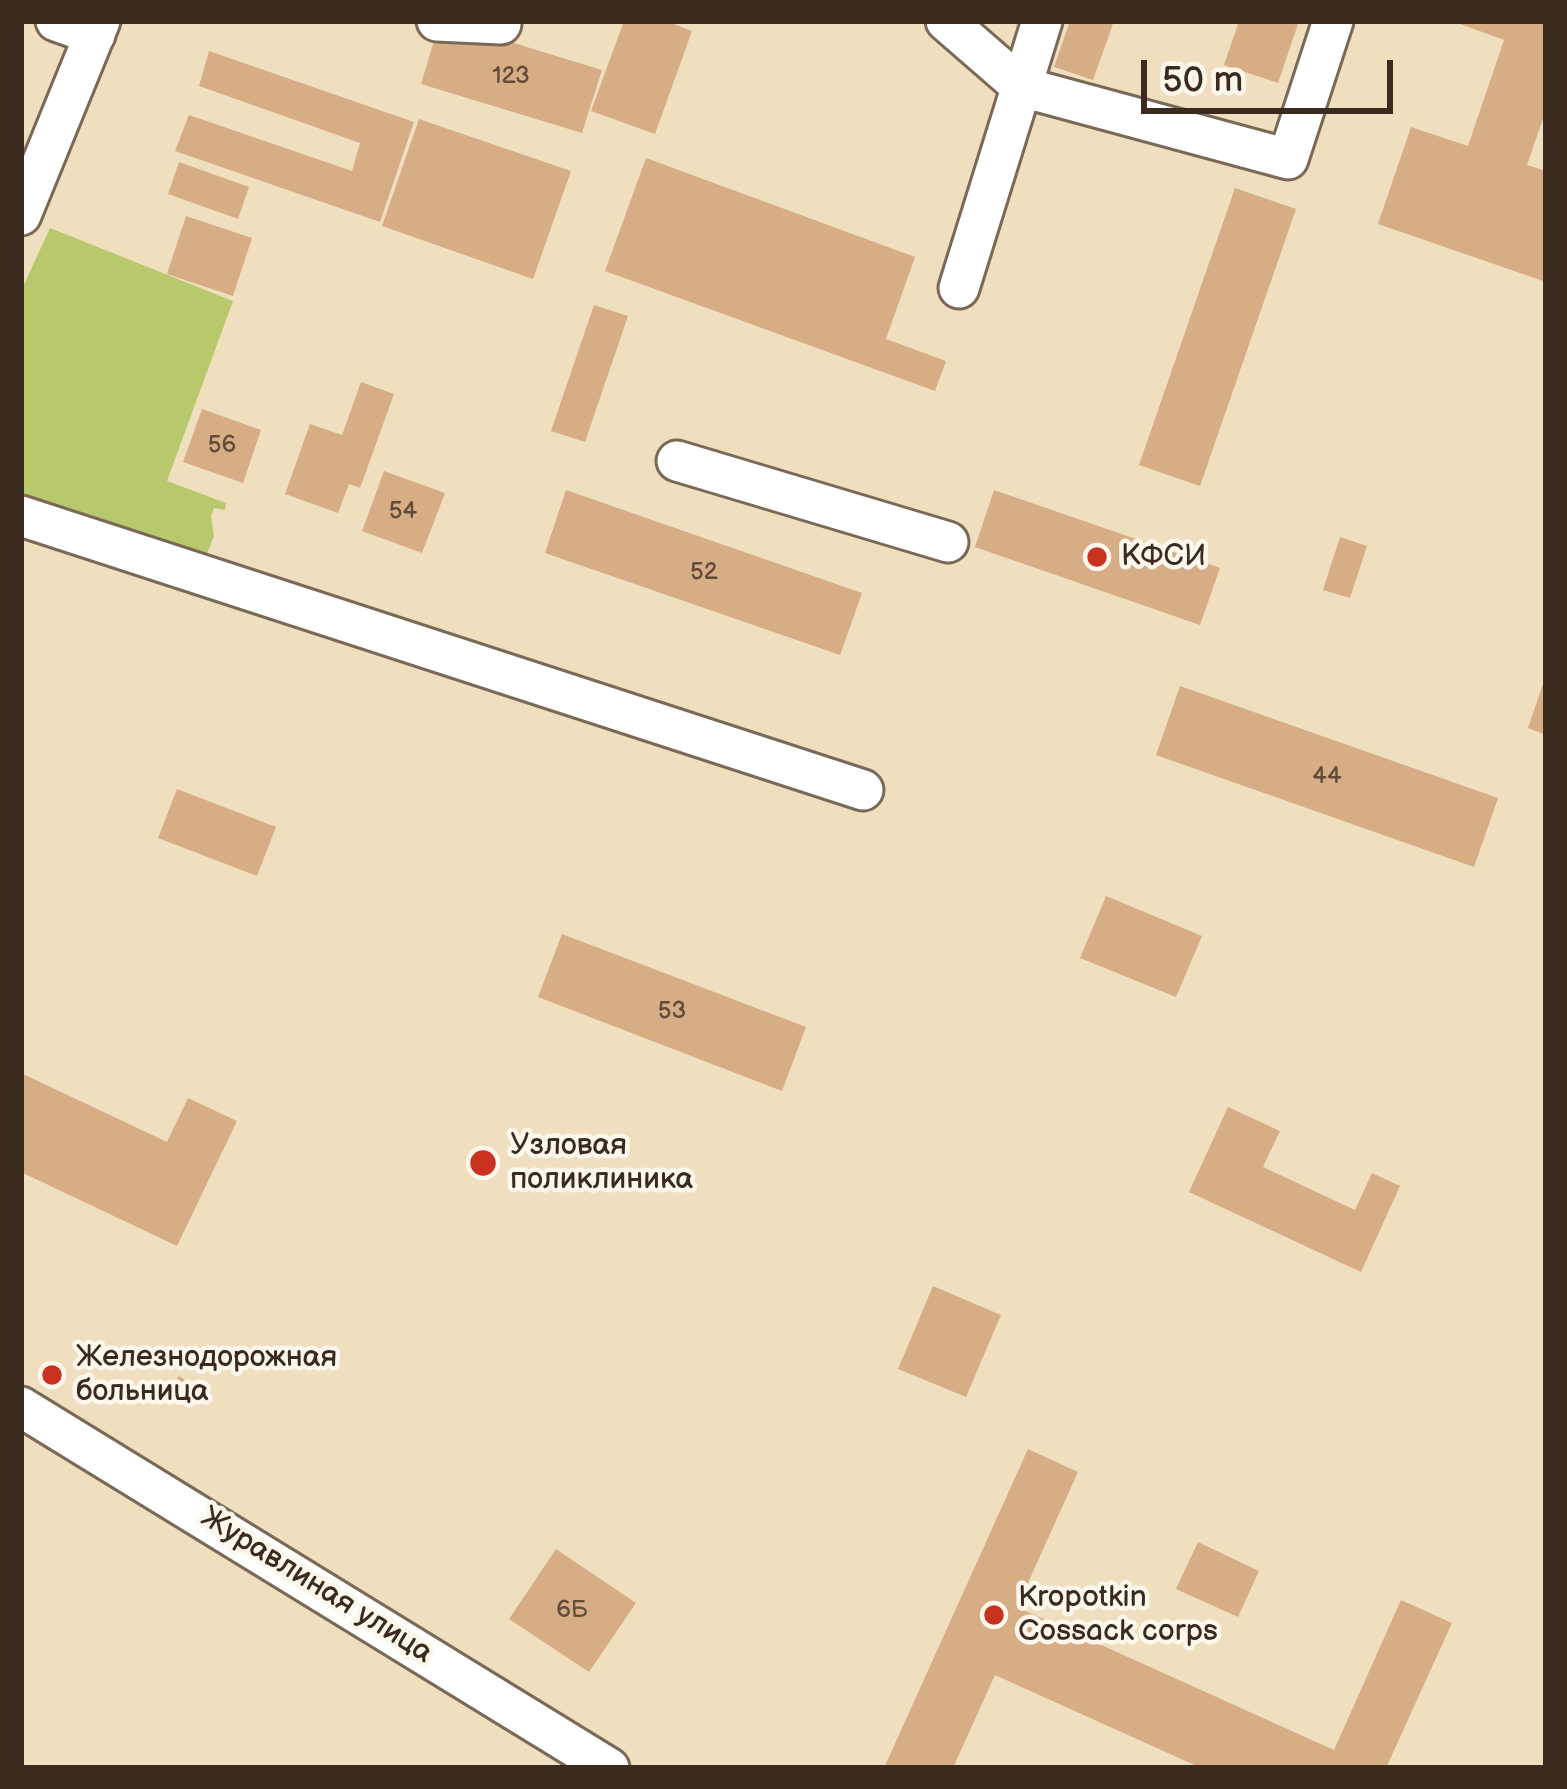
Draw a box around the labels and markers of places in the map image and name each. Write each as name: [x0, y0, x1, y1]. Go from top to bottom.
place label: КФСИ: [1121, 539, 1206, 575]
marker: КФСИ: [1084, 544, 1110, 570]
place label: Узловая поликлиника: [510, 1128, 693, 1198]
marker: Узловая поликлиника: [467, 1147, 499, 1179]
place label: Железнодорожная больница: [76, 1340, 337, 1410]
marker: Железнодорожная больница: [39, 1362, 65, 1388]
place label: Kropotkin Cossack corps: [1018, 1580, 1218, 1650]
marker: Kropotkin Cossack corps: [981, 1602, 1007, 1628]

